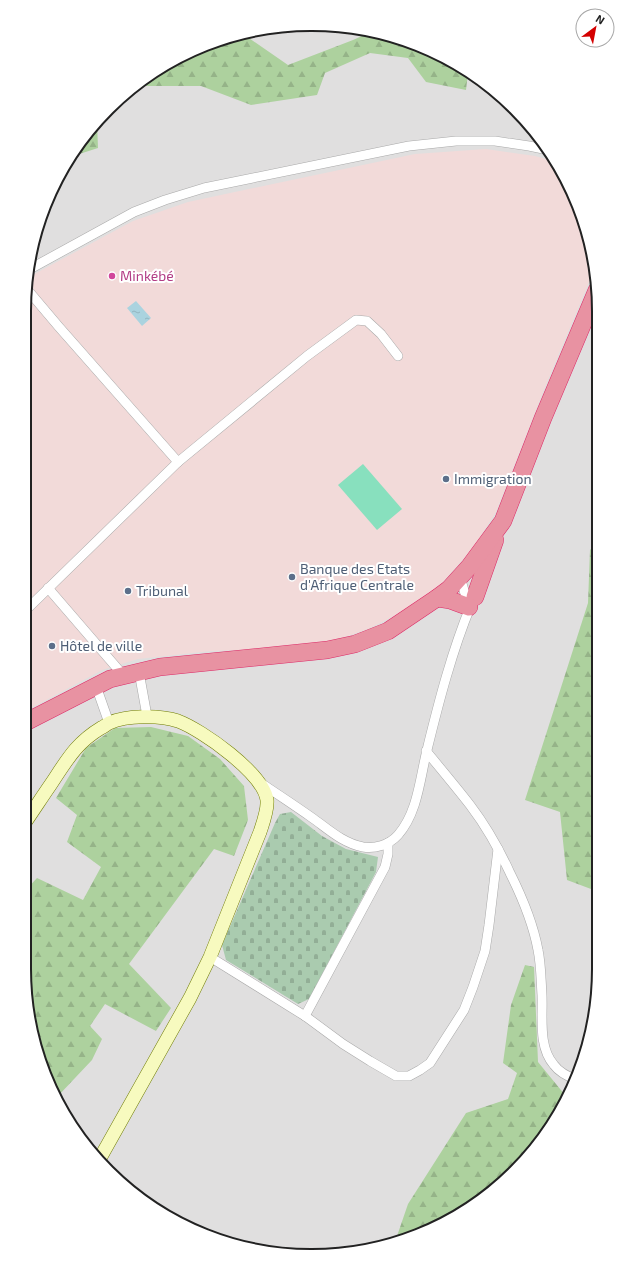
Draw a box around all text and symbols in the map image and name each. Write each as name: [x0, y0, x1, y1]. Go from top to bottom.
north arrow: [575, 8, 615, 48]
text: N: [594, 11, 607, 27]
place label: Minkébé: [120, 267, 174, 284]
marker: Minkébé: [107, 271, 117, 281]
place label: Immigration: [454, 470, 532, 487]
marker: Immigration: [441, 474, 451, 484]
place label: Banque des Etats d'Afrique Centrale: [300, 560, 414, 593]
marker: Banque des Etats d'Afrique Centrale: [287, 572, 297, 582]
place label: Tribunal: [136, 582, 189, 599]
marker: Tribunal: [123, 586, 133, 596]
place label: Hôtel de ville: [60, 637, 142, 654]
marker: Hôtel de ville: [47, 641, 57, 651]

